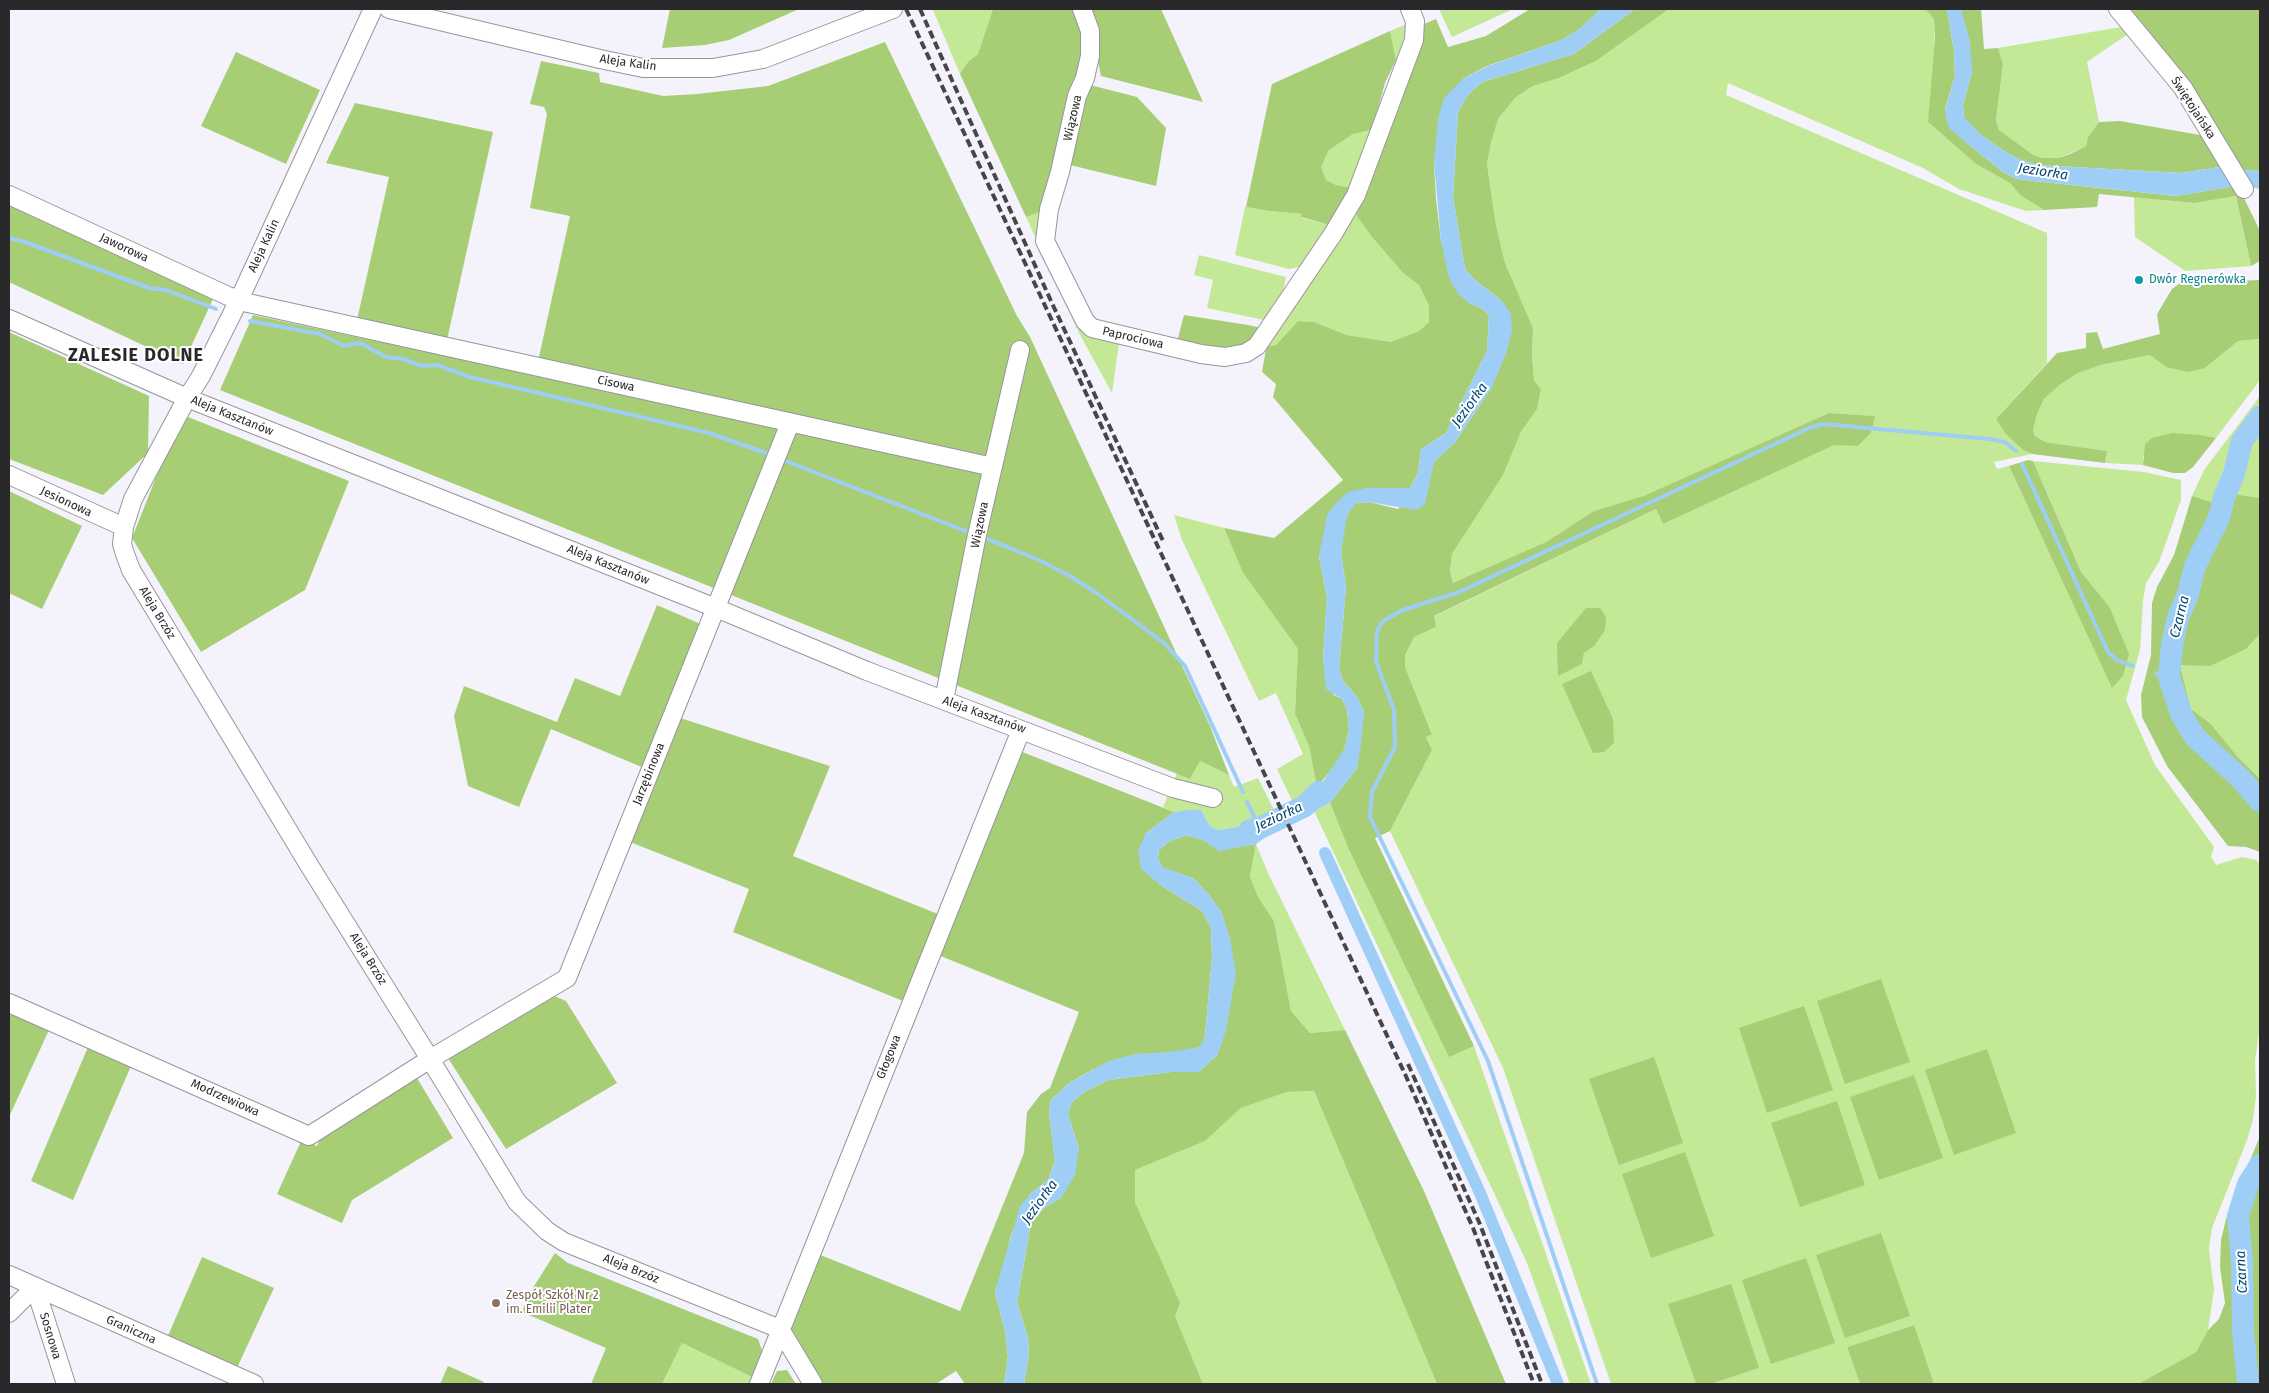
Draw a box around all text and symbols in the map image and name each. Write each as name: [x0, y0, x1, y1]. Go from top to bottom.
street label: Aleja Kalin: [599, 52, 657, 74]
street label: Świętojańska: [2168, 74, 2218, 142]
street label: Wiązowa: [1061, 93, 1085, 143]
water label: Jeziorka: [2017, 160, 2069, 184]
street label: Aleja Kalin: [245, 217, 283, 275]
street label: Jaworowa: [97, 230, 151, 266]
place label: Dwór Regnerówka: [2149, 273, 2246, 287]
marker: Dwór Regnerówka: [2133, 274, 2145, 286]
street label: Paprociowa: [1101, 324, 1165, 352]
district label: ZALESIE DOLNE: [66, 345, 206, 367]
street label: Cisowa: [596, 373, 636, 395]
water label: Jeziorka: [1448, 380, 1492, 430]
street label: Aleja Kasztanów: [189, 393, 275, 439]
street label: Jesionowa: [38, 484, 94, 520]
street label: Wiązowa: [968, 501, 992, 549]
street label: Aleja Kasztanów: [565, 542, 651, 588]
street label: Aleja Brzóz: [136, 584, 178, 642]
water label: Czarna: [2167, 594, 2193, 640]
street label: Aleja Kasztanów: [940, 693, 1028, 737]
street label: Jarzębinowa: [630, 741, 668, 807]
water label: Jeziorka: [1253, 799, 1305, 835]
street label: Aleja Brzóz: [346, 930, 390, 988]
street label: Głogowa: [874, 1033, 904, 1081]
street label: Modrzewiowa: [188, 1076, 262, 1120]
water label: Jeziorka: [1018, 1177, 1062, 1227]
water label: Czarna: [2232, 1250, 2252, 1294]
street label: Aleja Brzóz: [601, 1251, 661, 1287]
place label: Zespół Szkół Nr 2 im. Emilii Plater: [506, 1289, 599, 1317]
marker: Zespół Szkół Nr 2 im. Emilii Plater: [490, 1297, 502, 1309]
street label: Sosnowa: [36, 1311, 64, 1361]
street label: Graniczna: [104, 1313, 158, 1347]

